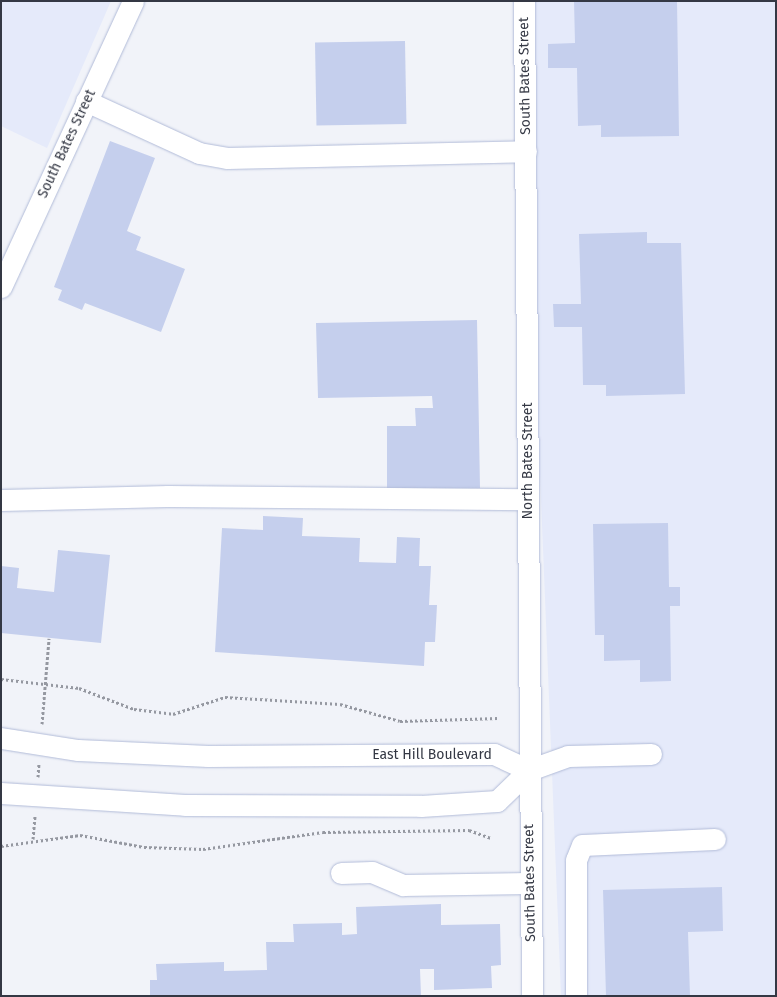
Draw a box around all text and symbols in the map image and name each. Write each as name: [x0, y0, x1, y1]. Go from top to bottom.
street label: South Bates Street: [516, 17, 534, 135]
street label: South Bates Street: [35, 87, 99, 201]
street label: North Bates Street: [520, 403, 536, 519]
street label: East Hill Boulevard: [372, 747, 492, 763]
street label: South Bates Street: [521, 824, 539, 942]

